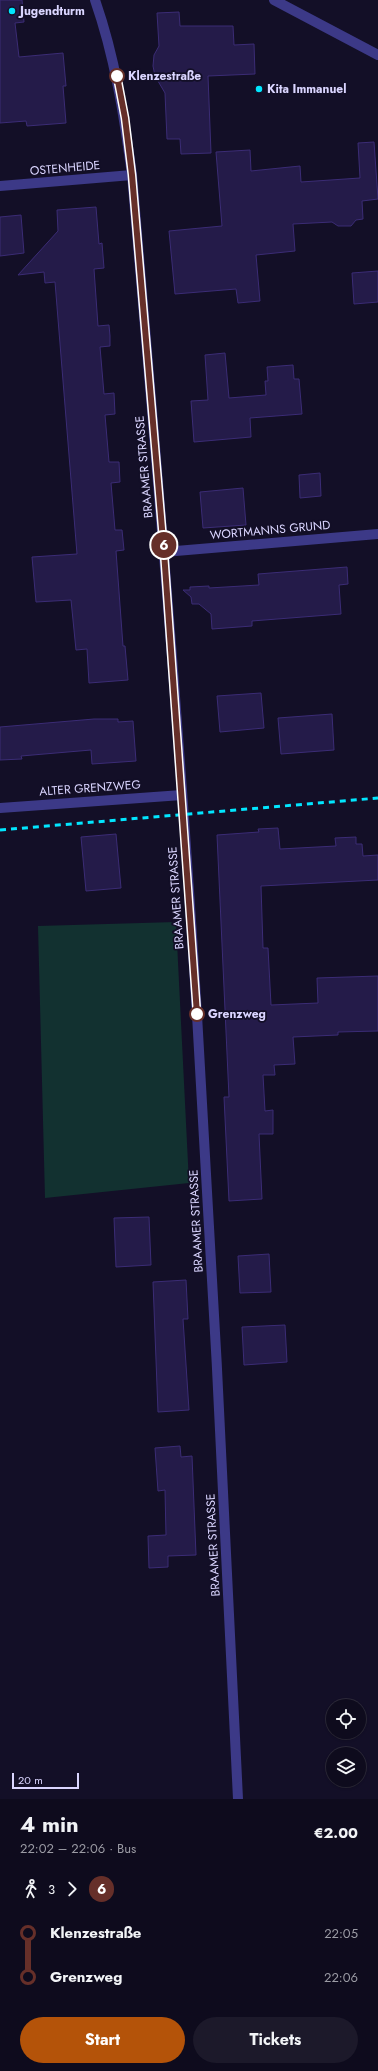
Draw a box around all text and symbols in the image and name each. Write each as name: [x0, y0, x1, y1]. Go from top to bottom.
place label: Jugendturm: [18, 2, 85, 20]
marker: Jugendturm: [7, 6, 17, 16]
place label: Klenzestraße: [128, 67, 201, 85]
marker: Klenzestraße: [109, 68, 125, 84]
place label: Kita Immanuel: [267, 80, 347, 98]
marker: Kita Immanuel: [254, 84, 264, 94]
street label: OSTENHEIDE: [29, 156, 101, 180]
street label: BRAAMER STRASSE: [131, 415, 157, 519]
street label: WORTMANNS GRUND: [209, 516, 331, 544]
line badge: 6: [151, 532, 177, 558]
text: 6: [159, 535, 169, 555]
street label: ALTER GRENZWEG: [39, 775, 141, 801]
street label: BRAAMER STRASSE: [163, 846, 189, 950]
place label: Grenzweg: [208, 1005, 266, 1023]
marker: Grenzweg: [189, 1006, 205, 1022]
street label: BRAAMER STRASSE: [184, 1169, 208, 1273]
street label: BRAAMER STRASSE: [201, 1493, 225, 1597]
map controls: [326, 1699, 366, 1787]
button: locate: [326, 1699, 366, 1739]
button: layers: [326, 1747, 366, 1787]
scale bar: [12, 1771, 79, 1790]
text: 20 m: [18, 1772, 43, 1788]
text: 4 min: [20, 1808, 79, 1840]
text: €2.00: [314, 1822, 358, 1844]
text: 22:02 – 22:06 · Bus: [20, 1839, 136, 1858]
icon: walk: [20, 1878, 42, 1900]
icon: forward: [61, 1878, 83, 1900]
text: 6: [97, 1879, 106, 1899]
text: 3: [48, 1880, 55, 1899]
text: Klenzestraße: [50, 1922, 141, 1944]
text: 22:05: [324, 1924, 358, 1943]
text: Grenzweg: [50, 1966, 122, 1988]
text: 22:06: [324, 1968, 358, 1987]
button: Start: [20, 2017, 185, 2063]
button: Tickets: [193, 2017, 358, 2063]

